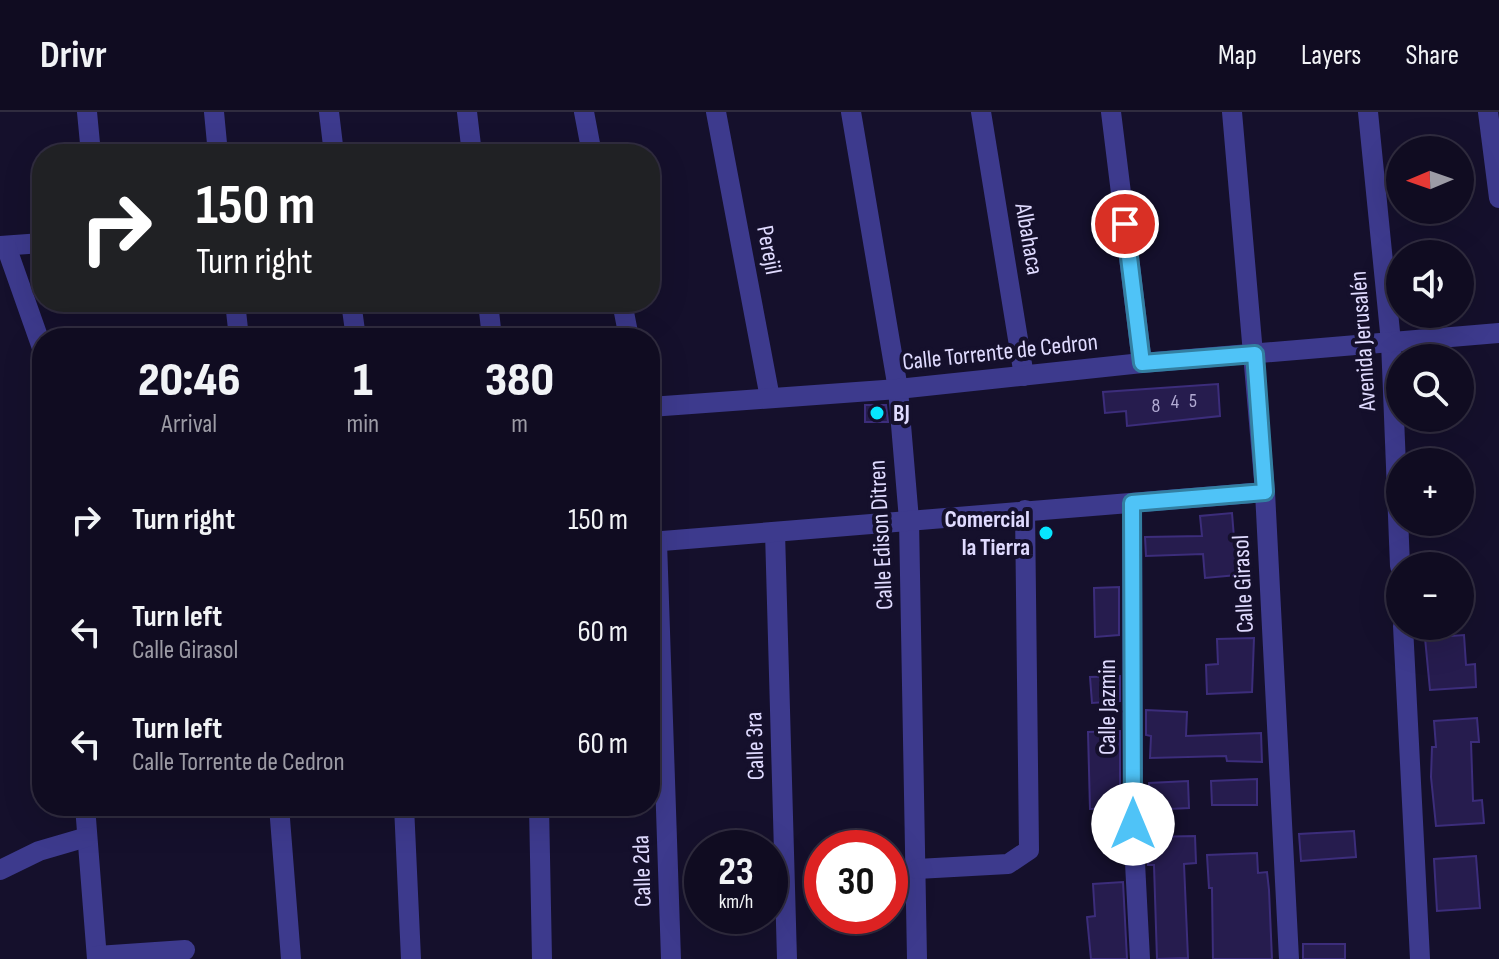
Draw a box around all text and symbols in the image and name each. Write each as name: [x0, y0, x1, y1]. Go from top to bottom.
text: Drivr: [40, 33, 107, 78]
text: Map: [1218, 39, 1257, 72]
text: Layers: [1301, 39, 1361, 72]
text: Share: [1405, 39, 1459, 72]
north arrow: [1386, 136, 1474, 224]
map controls: [1386, 136, 1474, 640]
text: 150 m: [196, 173, 315, 240]
icon: right: [64, 176, 168, 280]
pin: [1091, 190, 1159, 258]
street label: Albahaca: [1008, 200, 1050, 277]
icon: arrive: [1103, 202, 1147, 246]
street label: Perejil: [750, 223, 788, 277]
button: sound: [1386, 240, 1474, 328]
text: Turn right: [196, 241, 313, 284]
street label: Avenida Jerusalén: [1344, 270, 1382, 413]
street label: Calle Torrente de Cedron: [901, 327, 1099, 377]
button: search: [1386, 344, 1474, 432]
text: 20:46: [138, 352, 241, 409]
text: 1: [353, 352, 373, 409]
text: 380: [485, 352, 554, 409]
house number: 5: [1189, 389, 1197, 413]
house number: 4: [1171, 390, 1179, 414]
house number: 8: [1152, 394, 1160, 418]
place label: BJ: [893, 399, 910, 428]
marker: BJ: [868, 404, 886, 422]
text: Arrival: [161, 409, 217, 440]
text: min: [346, 409, 379, 440]
text: m: [511, 409, 528, 440]
button: +: [1386, 448, 1474, 536]
street label: Calle Edison Ditren: [863, 459, 899, 611]
icon: right: [64, 498, 108, 542]
text: Turn right: [132, 502, 235, 538]
text: 150 m: [568, 502, 628, 538]
place label: Comercial la Tierra: [944, 505, 1030, 562]
marker: Comercial la Tierra: [1037, 524, 1055, 542]
street label: Calle Girasol: [1226, 534, 1260, 634]
button: −: [1386, 552, 1474, 640]
text: Turn left: [132, 599, 222, 635]
icon: left: [64, 610, 108, 654]
text: 60 m: [577, 614, 628, 650]
text: Calle Girasol: [132, 635, 238, 666]
street label: Calle Jazmin: [1093, 659, 1122, 755]
text: Turn left: [132, 711, 222, 747]
street label: Calle 3ra: [739, 711, 771, 781]
icon: left: [64, 722, 108, 766]
text: 60 m: [577, 726, 628, 762]
text: Calle Torrente de Cedron: [132, 747, 345, 778]
position arrow: [1091, 782, 1175, 866]
speed limit sign: 30: [804, 830, 908, 934]
street label: Calle 2da: [626, 835, 658, 907]
text: 23: [718, 848, 754, 896]
text: km/h: [719, 890, 753, 914]

